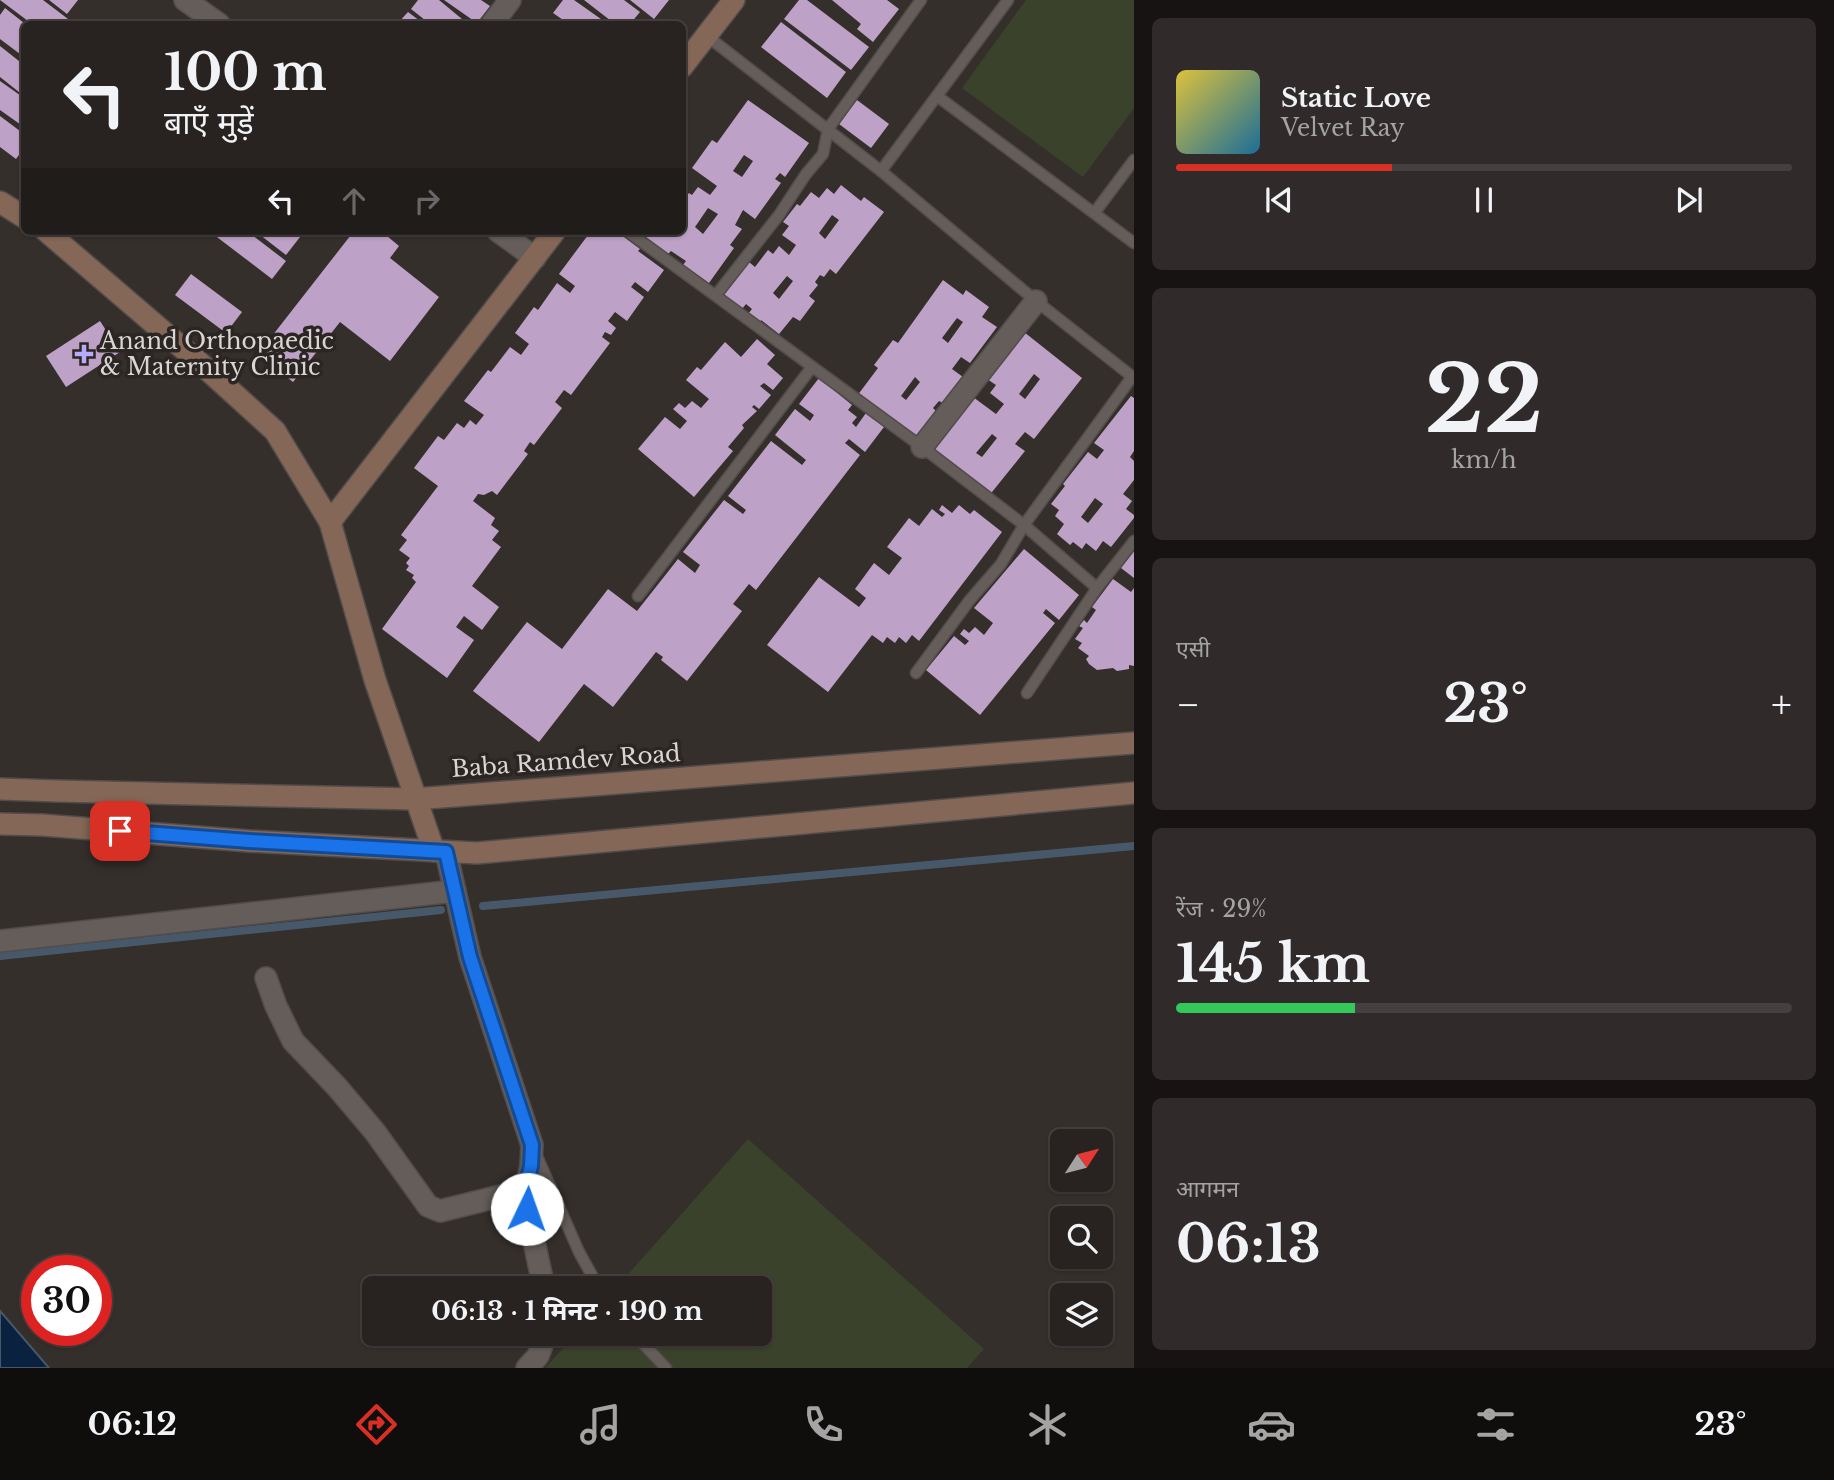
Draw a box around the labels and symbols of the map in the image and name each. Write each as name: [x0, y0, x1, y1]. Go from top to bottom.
place label: Anand Orthopaedic & Maternity Clinic: [99, 327, 334, 381]
marker: Anand Orthopaedic & Maternity Clinic: [74, 344, 94, 364]
street label: Baba Ramdev Road: [450, 739, 682, 783]
pin: [90, 801, 150, 861]
north arrow: [1050, 1129, 1113, 1192]
position arrow: [490, 1172, 564, 1246]
speed limit sign: 30: [21, 1255, 112, 1346]

